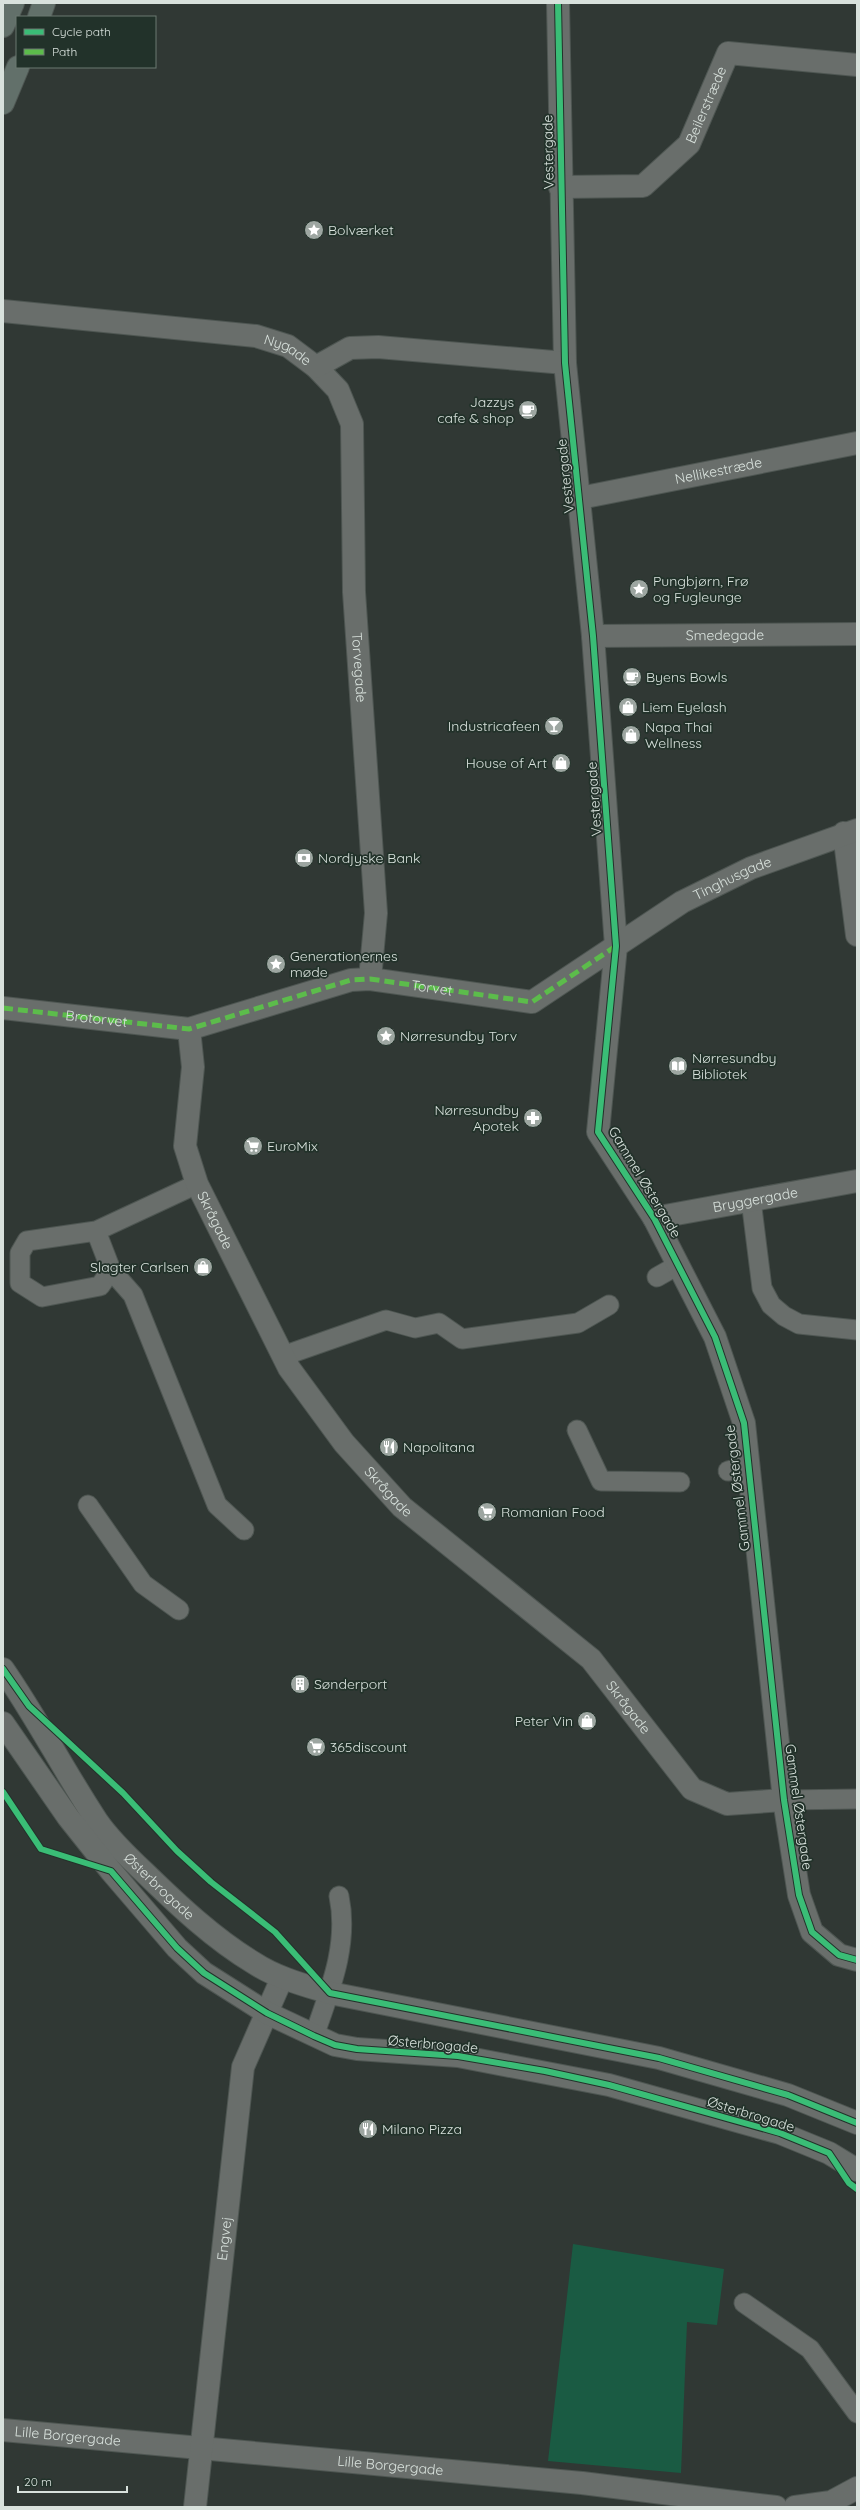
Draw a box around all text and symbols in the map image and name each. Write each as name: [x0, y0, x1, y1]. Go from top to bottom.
legend: [16, 16, 156, 68]
text: Cycle path: [52, 24, 111, 39]
text: Path: [52, 44, 77, 59]
street label: Beilerstræde: [681, 63, 730, 146]
street label: Vestergade: [538, 114, 558, 190]
place icon: Bolværket: [303, 219, 325, 241]
place label: Bolværket: [328, 221, 394, 239]
street label: Nygade: [262, 330, 315, 369]
place label: Jazzys cafe & shop: [437, 393, 514, 427]
cafe icon: Jazzys cafe & shop: [517, 399, 539, 421]
street label: Vestergade: [552, 438, 578, 514]
street label: Nellikestræde: [673, 453, 764, 488]
place label: Pungbjørn, Frø og Fugleunge: [653, 572, 748, 606]
place icon: Pungbjørn, Frø og Fugleunge: [628, 578, 650, 600]
street label: Smedegade: [686, 626, 764, 644]
street label: Torvegade: [348, 632, 371, 703]
cafe icon: Byens Bowls: [621, 666, 643, 688]
place label: Byens Bowls: [646, 668, 727, 686]
shop icon: Liem Eyelash: [617, 696, 639, 718]
place label: Liem Eyelash: [642, 698, 727, 716]
bar icon: Industricafeen: [543, 715, 565, 737]
place label: Industricafeen: [448, 717, 540, 735]
place label: Napa Thai Wellness: [645, 718, 712, 752]
shop icon: Napa Thai Wellness: [620, 724, 642, 746]
shop icon: House of Art: [550, 752, 572, 774]
place label: House of Art: [466, 754, 547, 772]
street label: Vestergade: [582, 761, 606, 837]
bank icon: Nordjyske Bank: [293, 847, 315, 869]
place label: Nordjyske Bank: [318, 849, 420, 867]
street label: Tinghusgade: [690, 852, 774, 904]
place label: Generationernes møde: [290, 947, 398, 981]
place icon: Generationernes møde: [265, 953, 287, 975]
street label: Torvet: [410, 976, 454, 1000]
street label: Brotorvet: [65, 1006, 128, 1031]
place icon: Nørresundby Torv: [375, 1025, 397, 1047]
place label: Nørresundby Torv: [400, 1027, 517, 1045]
place label: Nørresundby Bibliotek: [692, 1049, 777, 1083]
library icon: Nørresundby Bibliotek: [667, 1055, 689, 1077]
place label: Nørresundby Apotek: [434, 1101, 519, 1135]
pharmacy icon: Nørresundby Apotek: [522, 1107, 544, 1129]
street label: Gammel Østergade: [605, 1123, 685, 1241]
supermarket icon: EuroMix: [242, 1135, 264, 1157]
place label: EuroMix: [267, 1137, 318, 1155]
street label: Bryggergade: [711, 1183, 799, 1216]
street label: Skrågade: [193, 1188, 237, 1252]
shop icon: Slagter Carlsen: [192, 1256, 214, 1278]
place label: Slagter Carlsen: [90, 1258, 189, 1276]
street label: Gammel Østergade: [720, 1424, 754, 1552]
restaurant icon: Napolitana: [378, 1436, 400, 1458]
place label: Napolitana: [403, 1438, 475, 1456]
street label: Skrågade: [360, 1463, 416, 1521]
supermarket icon: Romanian Food: [476, 1501, 498, 1523]
place label: Romanian Food: [501, 1503, 605, 1521]
building icon: Sønderport: [289, 1673, 311, 1695]
place label: Sønderport: [314, 1675, 388, 1693]
street label: Skrågade: [602, 1677, 655, 1737]
shop icon: Peter Vin: [576, 1710, 598, 1732]
place label: Peter Vin: [515, 1712, 573, 1730]
supermarket icon: 365discount: [305, 1736, 327, 1758]
place label: 365discount: [330, 1738, 407, 1756]
street label: Gammel Østergade: [781, 1743, 817, 1871]
street label: Østerbrogade: [120, 1849, 198, 1924]
street label: Østerbrogade: [387, 2031, 479, 2057]
street label: Østerbrogade: [705, 2092, 797, 2136]
restaurant icon: Milano Pizza: [357, 2118, 379, 2140]
place label: Milano Pizza: [382, 2120, 462, 2138]
street label: Engvej: [213, 2216, 236, 2261]
street label: Lille Borgergade: [14, 2422, 122, 2450]
street label: Lille Borgergade: [337, 2452, 444, 2479]
scale bar: [18, 2468, 127, 2494]
text: 20 m: [24, 2474, 52, 2489]

